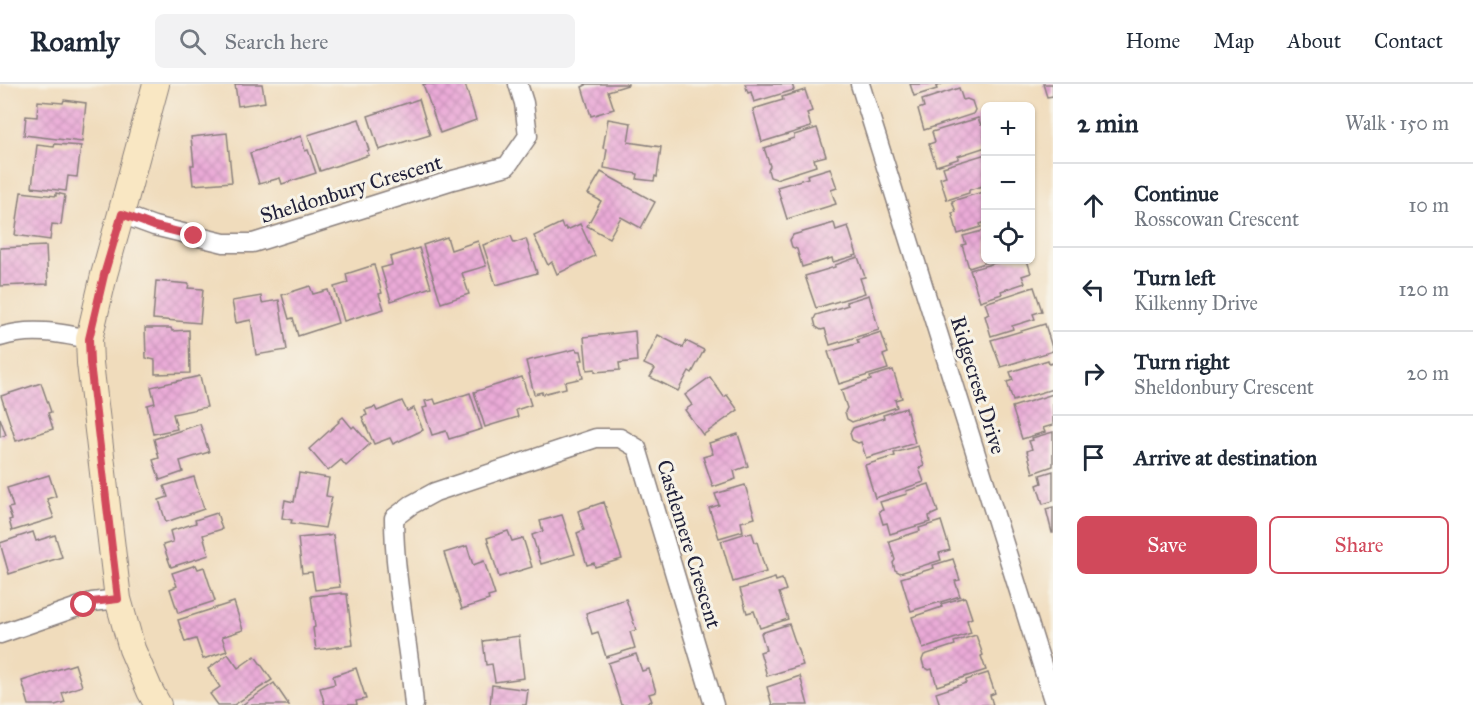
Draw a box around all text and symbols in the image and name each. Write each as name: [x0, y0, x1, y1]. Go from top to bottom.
search box: [155, 14, 575, 68]
text: Roamly: [30, 24, 119, 59]
icon: search: [176, 25, 209, 58]
text: Search here: [224, 28, 328, 55]
text: Home: [1125, 28, 1180, 54]
text: Map: [1213, 28, 1254, 54]
text: About: [1287, 28, 1341, 54]
text: Contact: [1374, 28, 1443, 54]
map controls: [981, 102, 1035, 264]
button: +: [981, 102, 1035, 156]
text: 2 min: [1077, 107, 1138, 139]
text: Walk · 150 m: [1345, 111, 1449, 135]
street label: Sheldonbury Crescent: [257, 149, 446, 229]
button: −: [981, 156, 1035, 210]
text: Continue: [1134, 180, 1219, 207]
icon: ahead: [1077, 189, 1110, 222]
text: 10 m: [1408, 193, 1449, 217]
text: Rosscowan Crescent: [1134, 207, 1299, 231]
button: locate: [981, 210, 1035, 264]
route end: [180, 222, 206, 248]
text: Turn left: [1134, 264, 1216, 291]
icon: left: [1077, 273, 1110, 306]
text: 120 m: [1398, 277, 1449, 301]
text: Kilkenny Drive: [1134, 291, 1258, 315]
street label: Ridgecrest Drive: [945, 313, 1011, 457]
text: Turn right: [1134, 348, 1230, 375]
icon: right: [1077, 357, 1110, 390]
text: 20 m: [1406, 361, 1449, 385]
text: Sheldonbury Crescent: [1134, 375, 1314, 399]
icon: arrive: [1077, 441, 1110, 474]
text: Arrive at destination: [1134, 444, 1317, 471]
street label: Castlemere Crescent: [651, 457, 727, 632]
button: Save: [1077, 516, 1257, 574]
button: Share: [1269, 516, 1449, 574]
route start: [70, 591, 96, 617]

